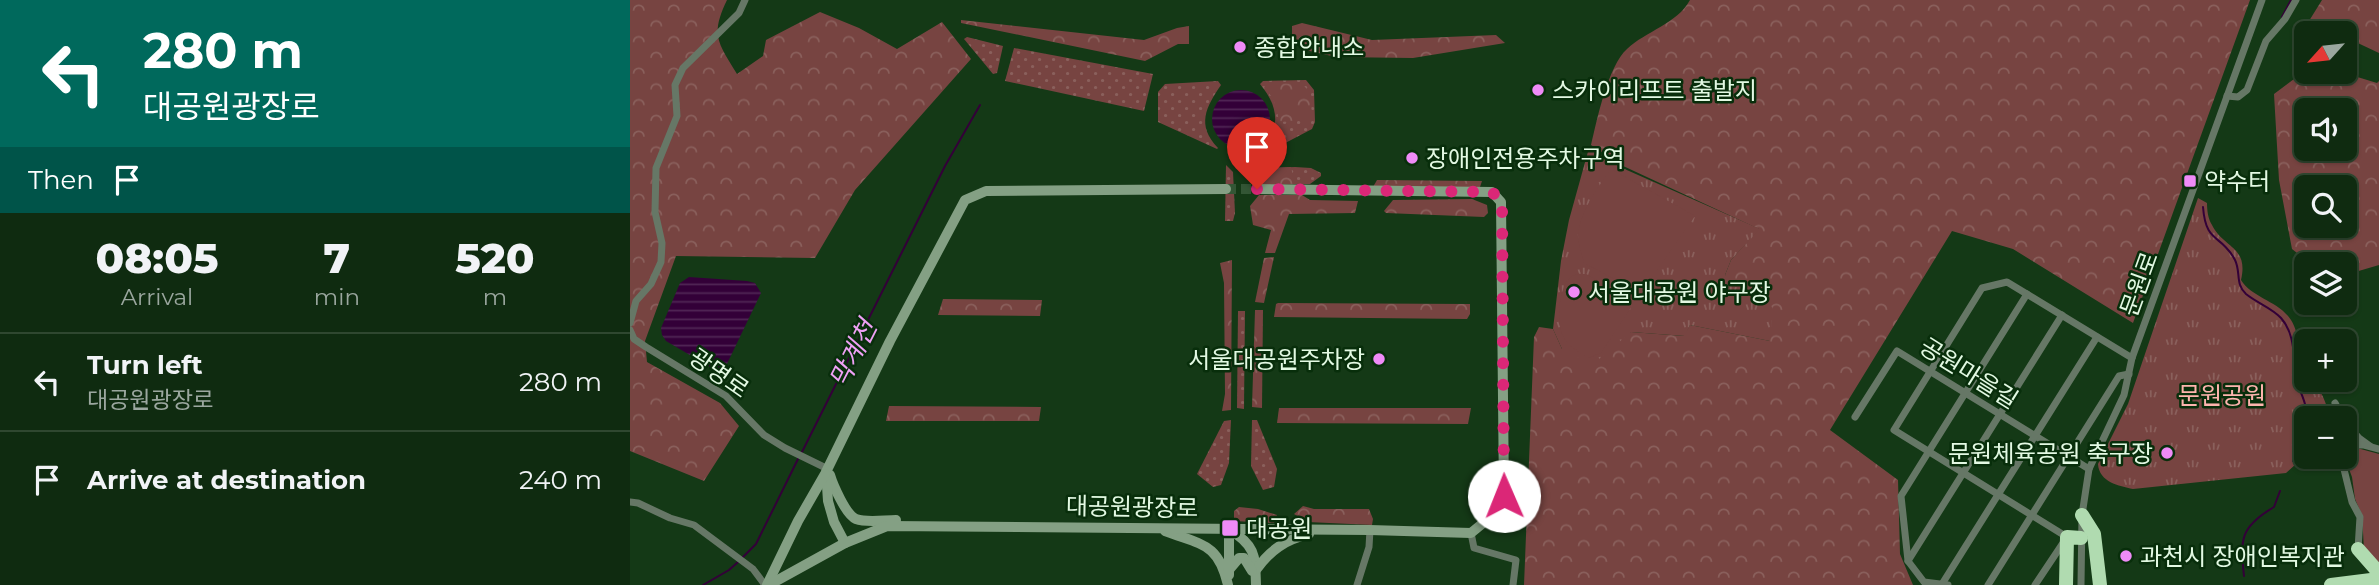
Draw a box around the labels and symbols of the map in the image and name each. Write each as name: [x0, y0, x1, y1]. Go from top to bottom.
north arrow: [2294, 21, 2357, 84]
place label: 종합안내소: [1254, 33, 1364, 62]
marker: 종합안내소: [1232, 39, 1248, 55]
place label: 스카이리프트 출발지: [1552, 76, 1757, 105]
marker: 스카이리프트 출발지: [1530, 82, 1546, 98]
pin: [1227, 117, 1287, 189]
place label: 장애인전용주차구역: [1426, 144, 1625, 173]
marker: 장애인전용주차구역: [1404, 150, 1420, 166]
place label: 약수터: [2204, 167, 2270, 196]
marker: 약수터: [2182, 173, 2198, 189]
street label: 문원로: [2114, 248, 2164, 320]
place label: 서울대공원 야구장: [1588, 278, 1771, 307]
marker: 서울대공원 야구장: [1566, 284, 1582, 300]
water label: 막계천: [822, 312, 885, 393]
street label: 공원마을길: [1915, 331, 2023, 415]
street label: 광명로: [684, 342, 754, 404]
place label: 서울대공원주차장: [1188, 345, 1365, 374]
marker: 서울대공원주차장: [1371, 351, 1387, 367]
park label: 문원공원: [2178, 381, 2266, 410]
place label: 문원체육공원 축구장: [1948, 439, 2153, 468]
marker: 문원체육공원 축구장: [2159, 445, 2175, 461]
position arrow: [1467, 459, 1541, 533]
street label: 대공원광장로: [1066, 491, 1198, 523]
place label: 대공원: [1246, 514, 1312, 543]
marker: 대공원: [1220, 518, 1240, 538]
place label: 과천시 장애인복지관: [2140, 542, 2345, 571]
marker: 과천시 장애인복지관: [2118, 548, 2134, 564]

